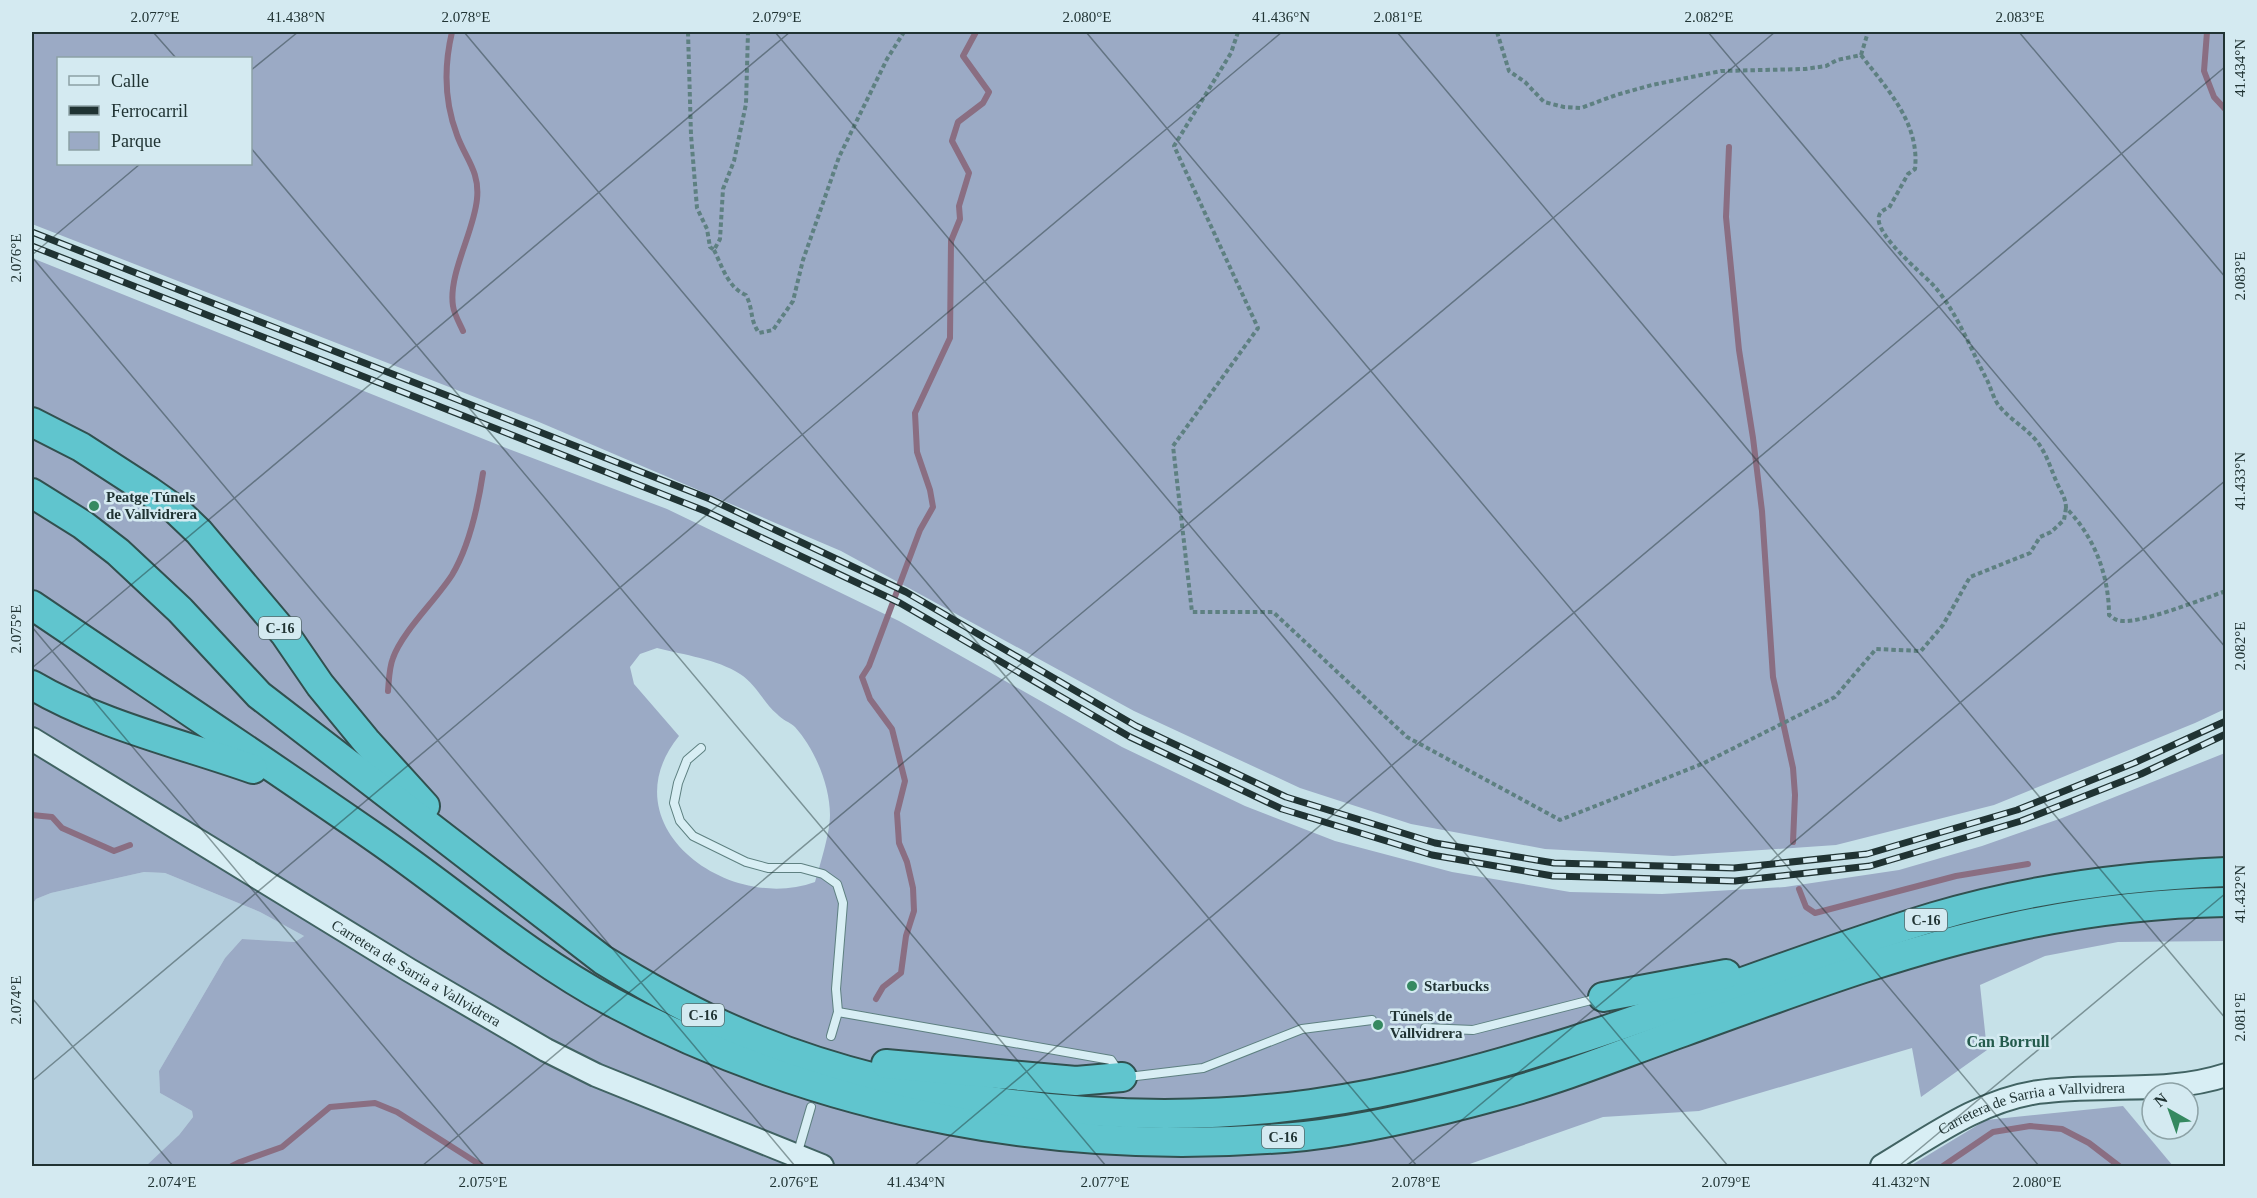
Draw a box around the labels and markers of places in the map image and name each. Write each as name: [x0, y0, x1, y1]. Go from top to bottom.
place label: Peatge Túnels de Vallvidrera: [106, 489, 197, 522]
marker: Peatge Túnels de Vallvidrera: [87, 499, 101, 513]
place label: Starbucks: [1424, 978, 1489, 994]
marker: Starbucks: [1405, 979, 1419, 993]
place label: Túnels de Vallvidrera: [1390, 1008, 1463, 1041]
marker: Túnels de Vallvidrera: [1371, 1018, 1385, 1032]

